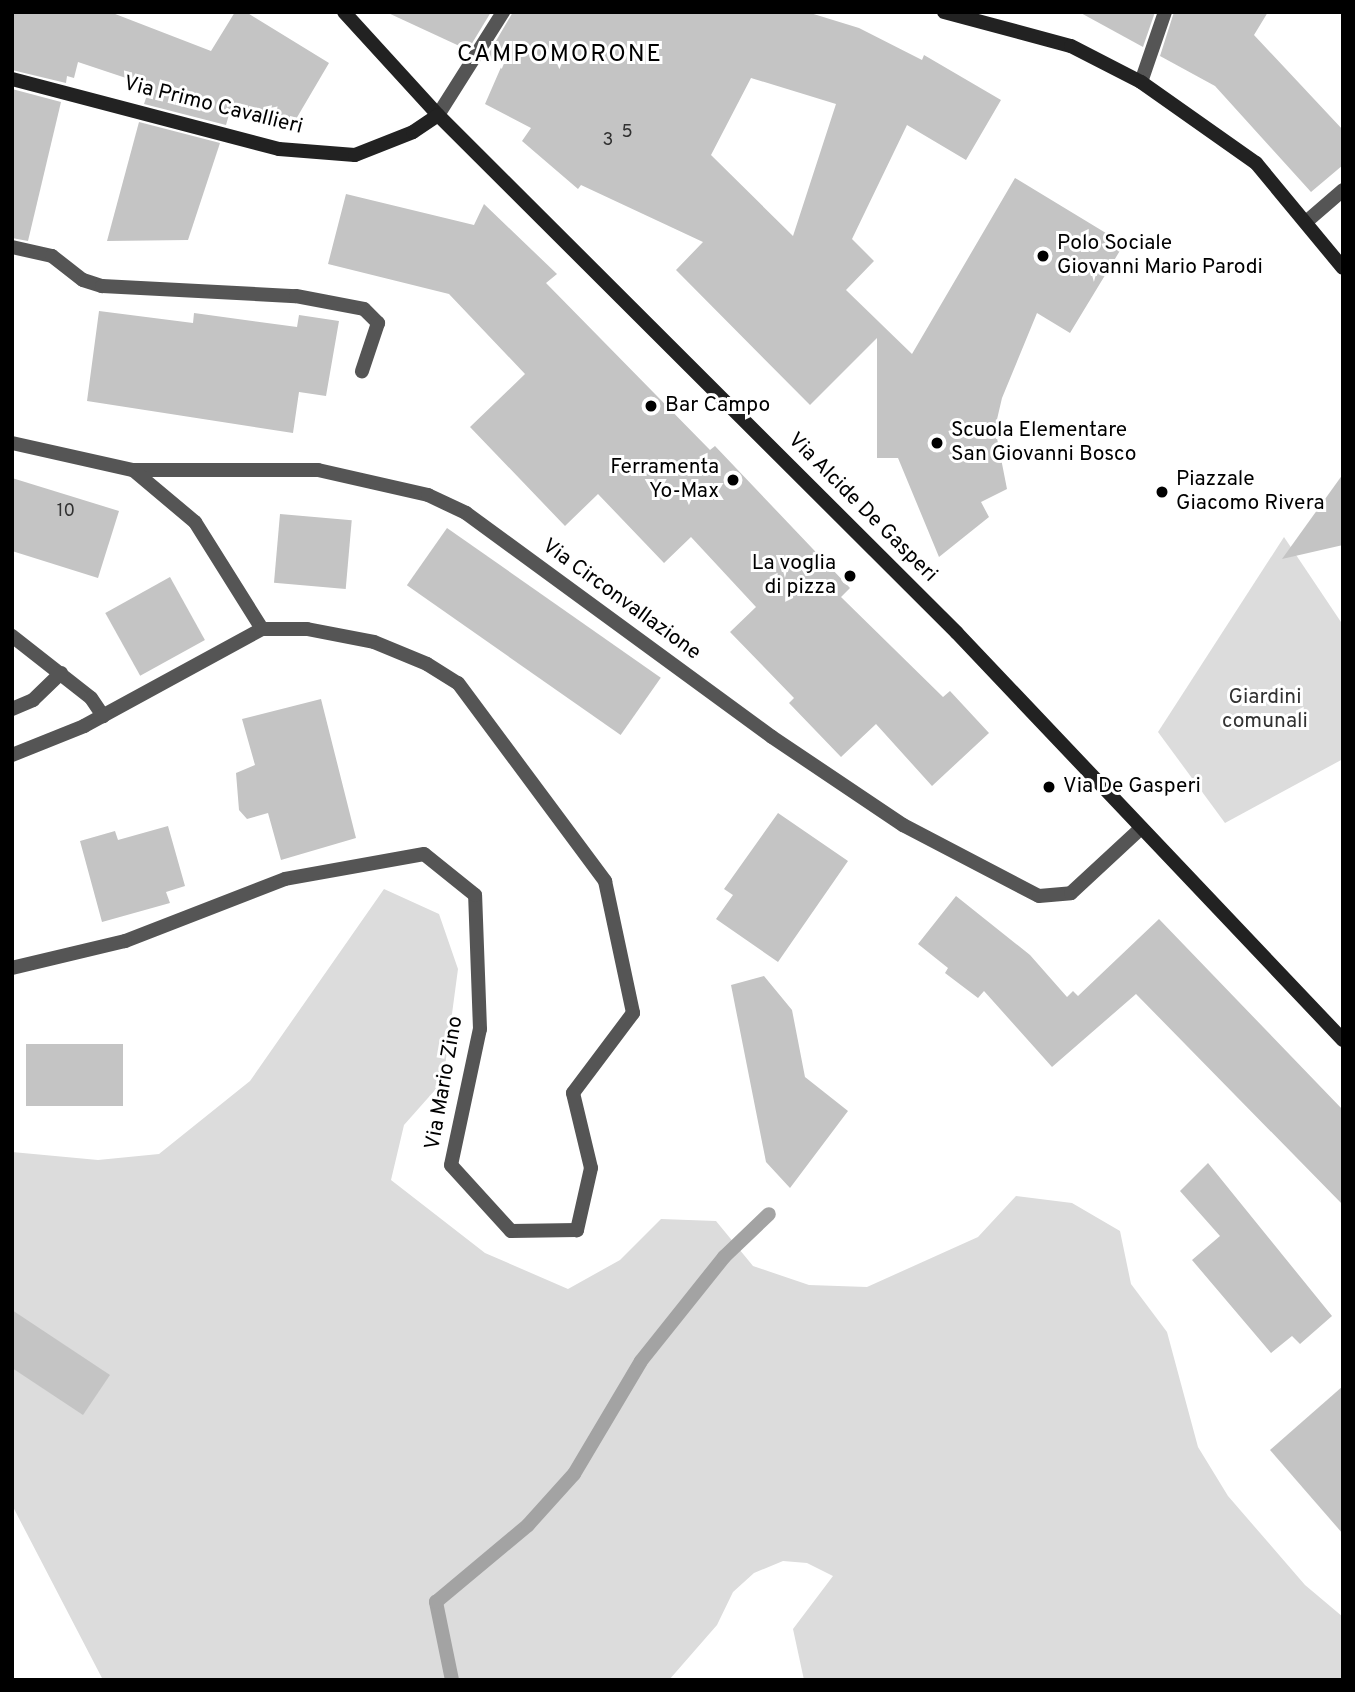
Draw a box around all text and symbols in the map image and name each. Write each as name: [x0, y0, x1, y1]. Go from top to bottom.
district label: CAMPOMORONE: [458, 42, 662, 70]
street label: Via Primo Cavallieri: [121, 72, 305, 140]
house number: 5: [621, 122, 633, 144]
house number: 3: [603, 130, 613, 152]
place label: Polo Sociale Giovanni Mario Parodi: [1057, 231, 1263, 281]
marker: Polo Sociale Giovanni Mario Parodi: [1035, 248, 1051, 264]
place label: Bar Campo: [665, 393, 770, 419]
marker: Bar Campo: [643, 398, 659, 414]
place label: Scuola Elementare San Giovanni Bosco: [951, 418, 1136, 468]
street label: Via Alcide De Gasperi: [782, 428, 942, 588]
marker: Scuola Elementare San Giovanni Bosco: [929, 435, 945, 451]
place label: Ferramenta Yo-Max: [610, 455, 719, 505]
place label: Piazzale Giacomo Rivera: [1176, 467, 1324, 517]
marker: Ferramenta Yo-Max: [725, 472, 741, 488]
marker: Piazzale Giacomo Rivera: [1154, 484, 1170, 500]
house number: 10: [57, 501, 75, 523]
street label: Via Circonvallazione: [537, 534, 705, 666]
place label: La voglia di pizza: [752, 551, 836, 601]
marker: La voglia di pizza: [842, 568, 858, 584]
park label: Giardini comunali: [1222, 685, 1308, 735]
place label: Via De Gasperi: [1063, 774, 1201, 800]
marker: Via De Gasperi: [1041, 779, 1057, 795]
street label: Via Mario Zino: [421, 1014, 469, 1152]

